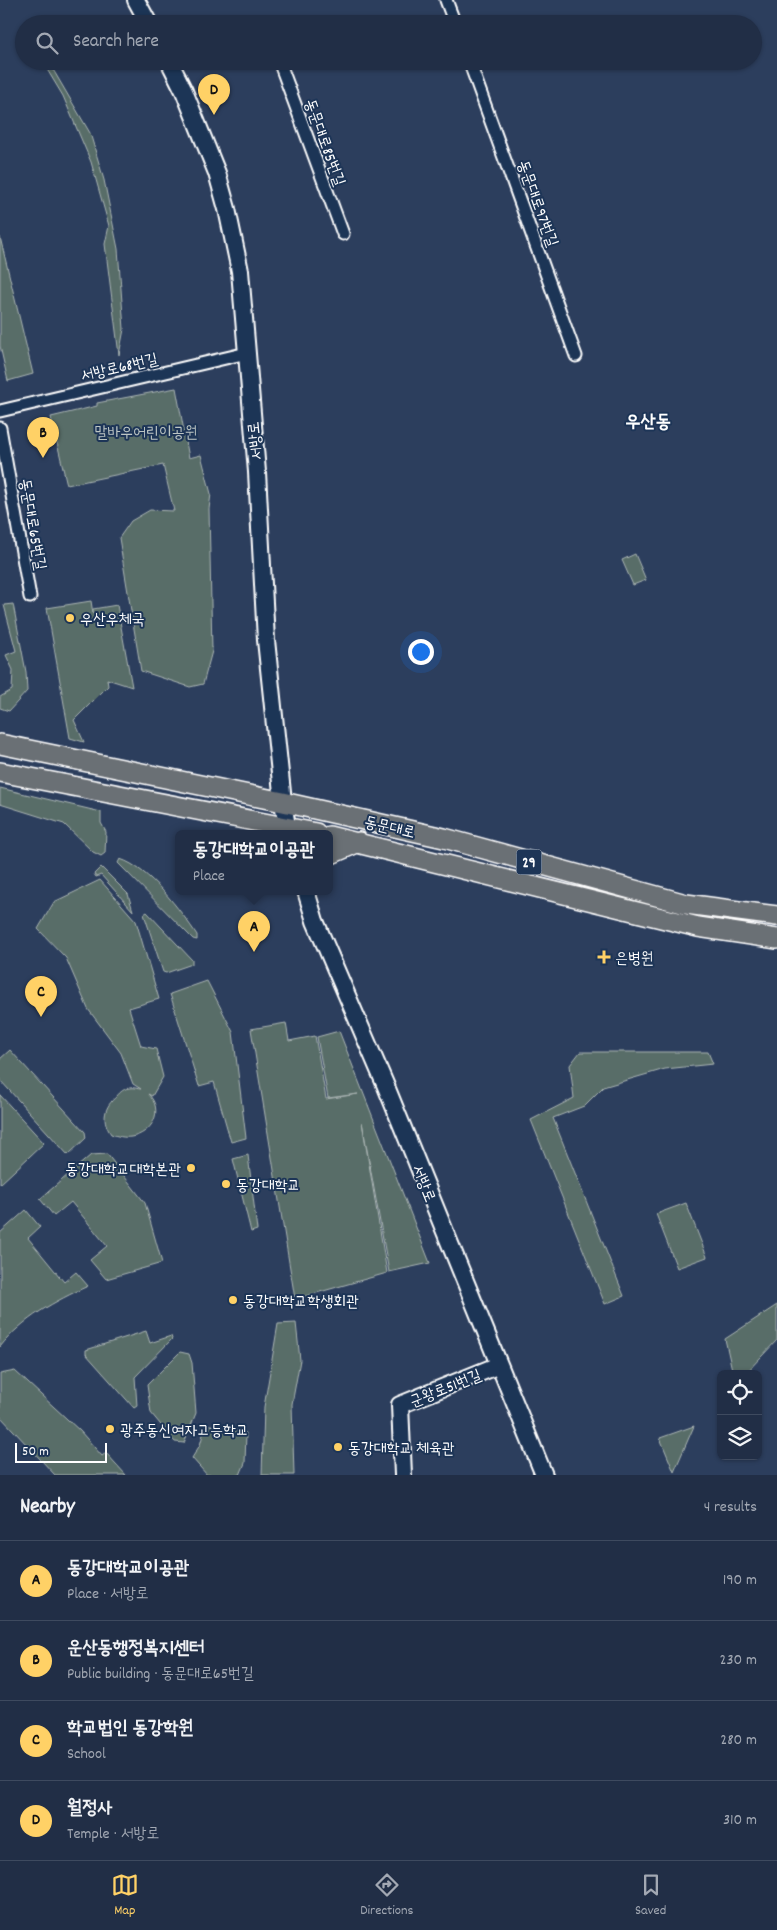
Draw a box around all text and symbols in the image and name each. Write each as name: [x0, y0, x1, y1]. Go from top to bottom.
search box: [15, 15, 762, 70]
icon: search: [33, 29, 61, 57]
text: Search here: [73, 29, 159, 56]
pin: D: [198, 74, 230, 115]
street label: 동문대로85번길: [297, 96, 350, 190]
street label: 동문대로97번길: [510, 157, 563, 251]
street label: 서방로68번길: [79, 348, 161, 388]
district label: 우산동: [625, 410, 671, 437]
pin: B: [27, 417, 59, 458]
street label: 서방로: [243, 420, 270, 461]
park label: 말바우어린이공원: [95, 422, 198, 445]
street label: 동문대로65번길: [12, 477, 51, 572]
place label: 우산우체국: [80, 609, 145, 632]
marker: 우산우체국: [64, 612, 76, 624]
your location: [408, 639, 434, 665]
street label: 동문대로: [362, 811, 417, 845]
popup: [175, 830, 333, 895]
text: 동강대학교이공관: [193, 838, 315, 865]
road number: 29: [516, 850, 542, 874]
text: Place: [193, 865, 225, 888]
pin: A: [238, 911, 270, 952]
place label: 은병원: [615, 948, 654, 971]
marker: 은병원: [597, 950, 611, 964]
pin: C: [25, 976, 57, 1017]
place label: 동강대학교대학본관: [65, 1159, 181, 1182]
marker: 동강대학교대학본관: [185, 1162, 197, 1174]
street label: 서방로: [405, 1162, 441, 1206]
place label: 동강대학교: [236, 1175, 300, 1198]
marker: 동강대학교: [220, 1178, 232, 1190]
place label: 동강대학교학생회관: [243, 1291, 359, 1314]
marker: 동강대학교학생회관: [227, 1294, 239, 1306]
street label: 군왕로51번길: [407, 1365, 485, 1414]
map controls: [717, 1370, 762, 1460]
button: locate: [717, 1370, 762, 1415]
button: layers: [717, 1415, 762, 1460]
place label: 광주동신여자고등학교: [120, 1420, 249, 1443]
marker: 광주동신여자고등학교: [104, 1423, 116, 1435]
place label: 동강대학교 체육관: [348, 1438, 455, 1461]
scale bar: [15, 1440, 108, 1463]
marker: 동강대학교 체육관: [332, 1441, 344, 1453]
text: 50 m: [22, 1442, 49, 1462]
text: Nearby: [20, 1493, 75, 1523]
text: 4 results: [704, 1496, 757, 1519]
text: 동강대학교이공관: [67, 1556, 189, 1583]
text: A: [32, 1569, 40, 1592]
text: 190 m: [723, 1569, 757, 1592]
text: Place · 서방로: [67, 1583, 149, 1606]
text: 운산동행정복지센터: [67, 1636, 205, 1663]
text: B: [32, 1649, 40, 1672]
text: 230 m: [720, 1649, 757, 1672]
text: Public building · 동문대로65번길: [67, 1663, 254, 1686]
text: 학교법인 동강학원: [67, 1716, 194, 1743]
text: C: [32, 1729, 40, 1752]
text: 280 m: [720, 1729, 757, 1752]
text: School: [67, 1743, 106, 1766]
text: 월정사: [67, 1796, 113, 1823]
text: D: [32, 1809, 40, 1832]
text: 310 m: [723, 1809, 757, 1832]
text: Temple · 서방로: [67, 1823, 159, 1846]
tab: Map: [111, 1871, 139, 1921]
tab: Directions: [360, 1871, 413, 1921]
tab: Saved: [635, 1871, 666, 1921]

